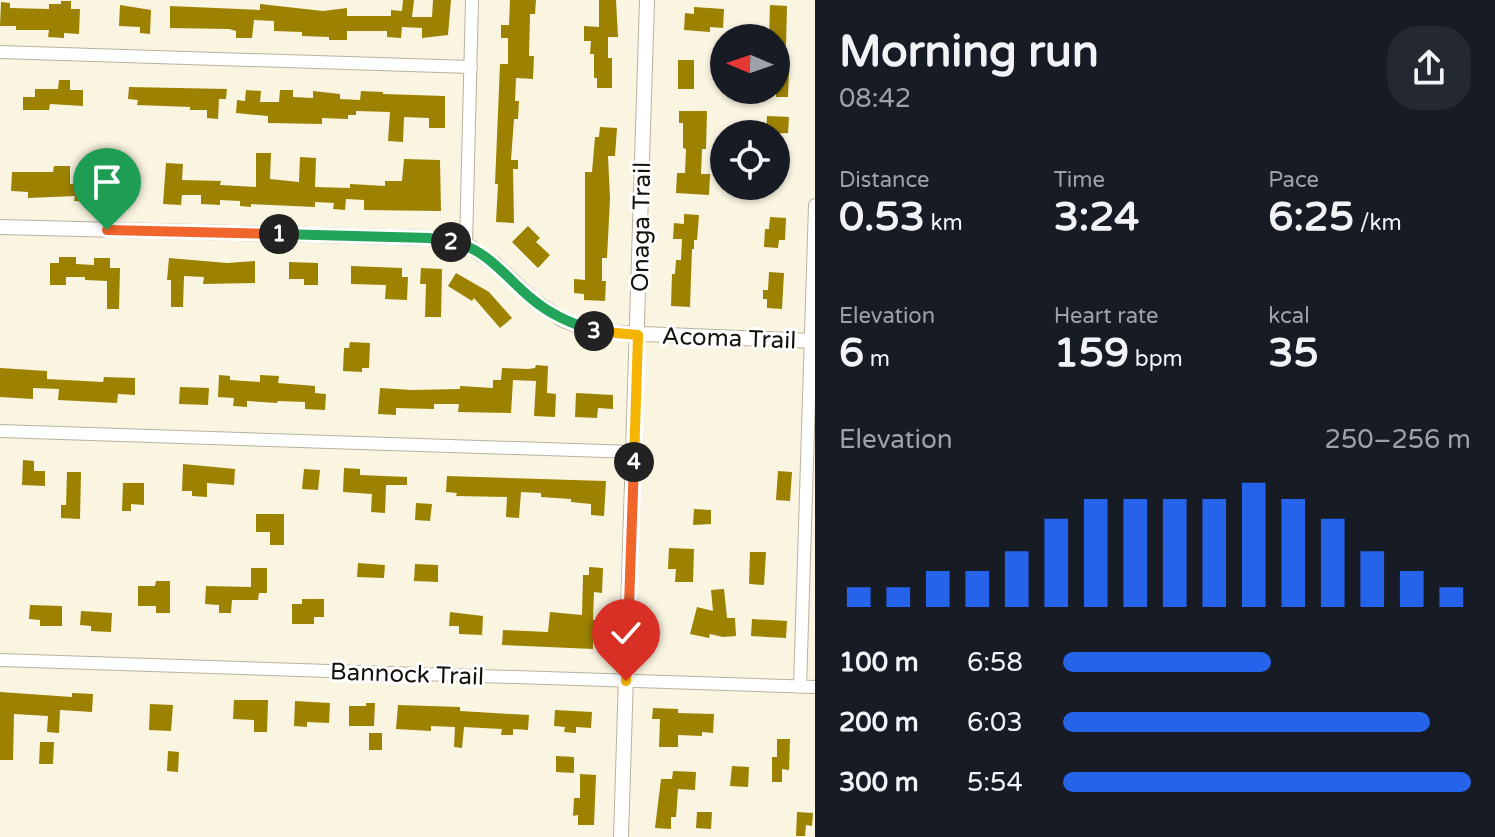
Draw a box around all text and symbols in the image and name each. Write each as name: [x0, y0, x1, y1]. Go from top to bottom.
north arrow: [710, 24, 790, 104]
map controls: [710, 24, 790, 200]
text: Morning run: [839, 26, 1099, 79]
button: share: [1387, 26, 1471, 110]
text: 08:42: [839, 83, 911, 114]
button: locate: [710, 120, 790, 200]
pin: [73, 148, 141, 230]
icon: arrive: [85, 160, 129, 204]
street label: Onaga Trail: [626, 162, 657, 292]
text: Distance: [839, 167, 930, 193]
text: Time: [1054, 167, 1105, 193]
text: Pace: [1268, 167, 1319, 193]
text: 0.53: [839, 193, 925, 241]
text: 3:24: [1054, 193, 1139, 241]
text: 6:25: [1268, 193, 1354, 241]
text: km: [925, 210, 963, 236]
text: /km: [1354, 210, 1402, 236]
pin: 1: [259, 214, 299, 254]
text: 1: [272, 221, 286, 247]
pin: 2: [431, 222, 471, 262]
text: 2: [444, 229, 458, 255]
text: Elevation: [839, 303, 935, 329]
text: Heart rate: [1054, 303, 1159, 329]
text: kcal: [1268, 303, 1310, 329]
pin: 3: [574, 311, 614, 351]
text: 3: [587, 318, 601, 344]
street label: Acoma Trail: [661, 322, 797, 355]
text: 6: [839, 329, 864, 377]
text: 159: [1054, 329, 1129, 377]
text: 35: [1268, 329, 1319, 377]
text: m: [864, 346, 890, 372]
text: bpm: [1129, 346, 1183, 372]
text: Elevation: [839, 424, 953, 455]
text: 250–256 m: [1325, 424, 1471, 455]
pin: 4: [614, 442, 654, 482]
text: 4: [627, 449, 641, 475]
pin: [592, 599, 660, 681]
icon: check: [604, 611, 648, 655]
text: 100 m: [839, 647, 919, 678]
text: 6:58: [967, 647, 1023, 678]
street label: Bannock Trail: [330, 657, 484, 692]
text: 200 m: [839, 707, 919, 738]
text: 6:03: [967, 707, 1023, 738]
text: 300 m: [839, 767, 919, 798]
text: 5:54: [967, 767, 1023, 798]

